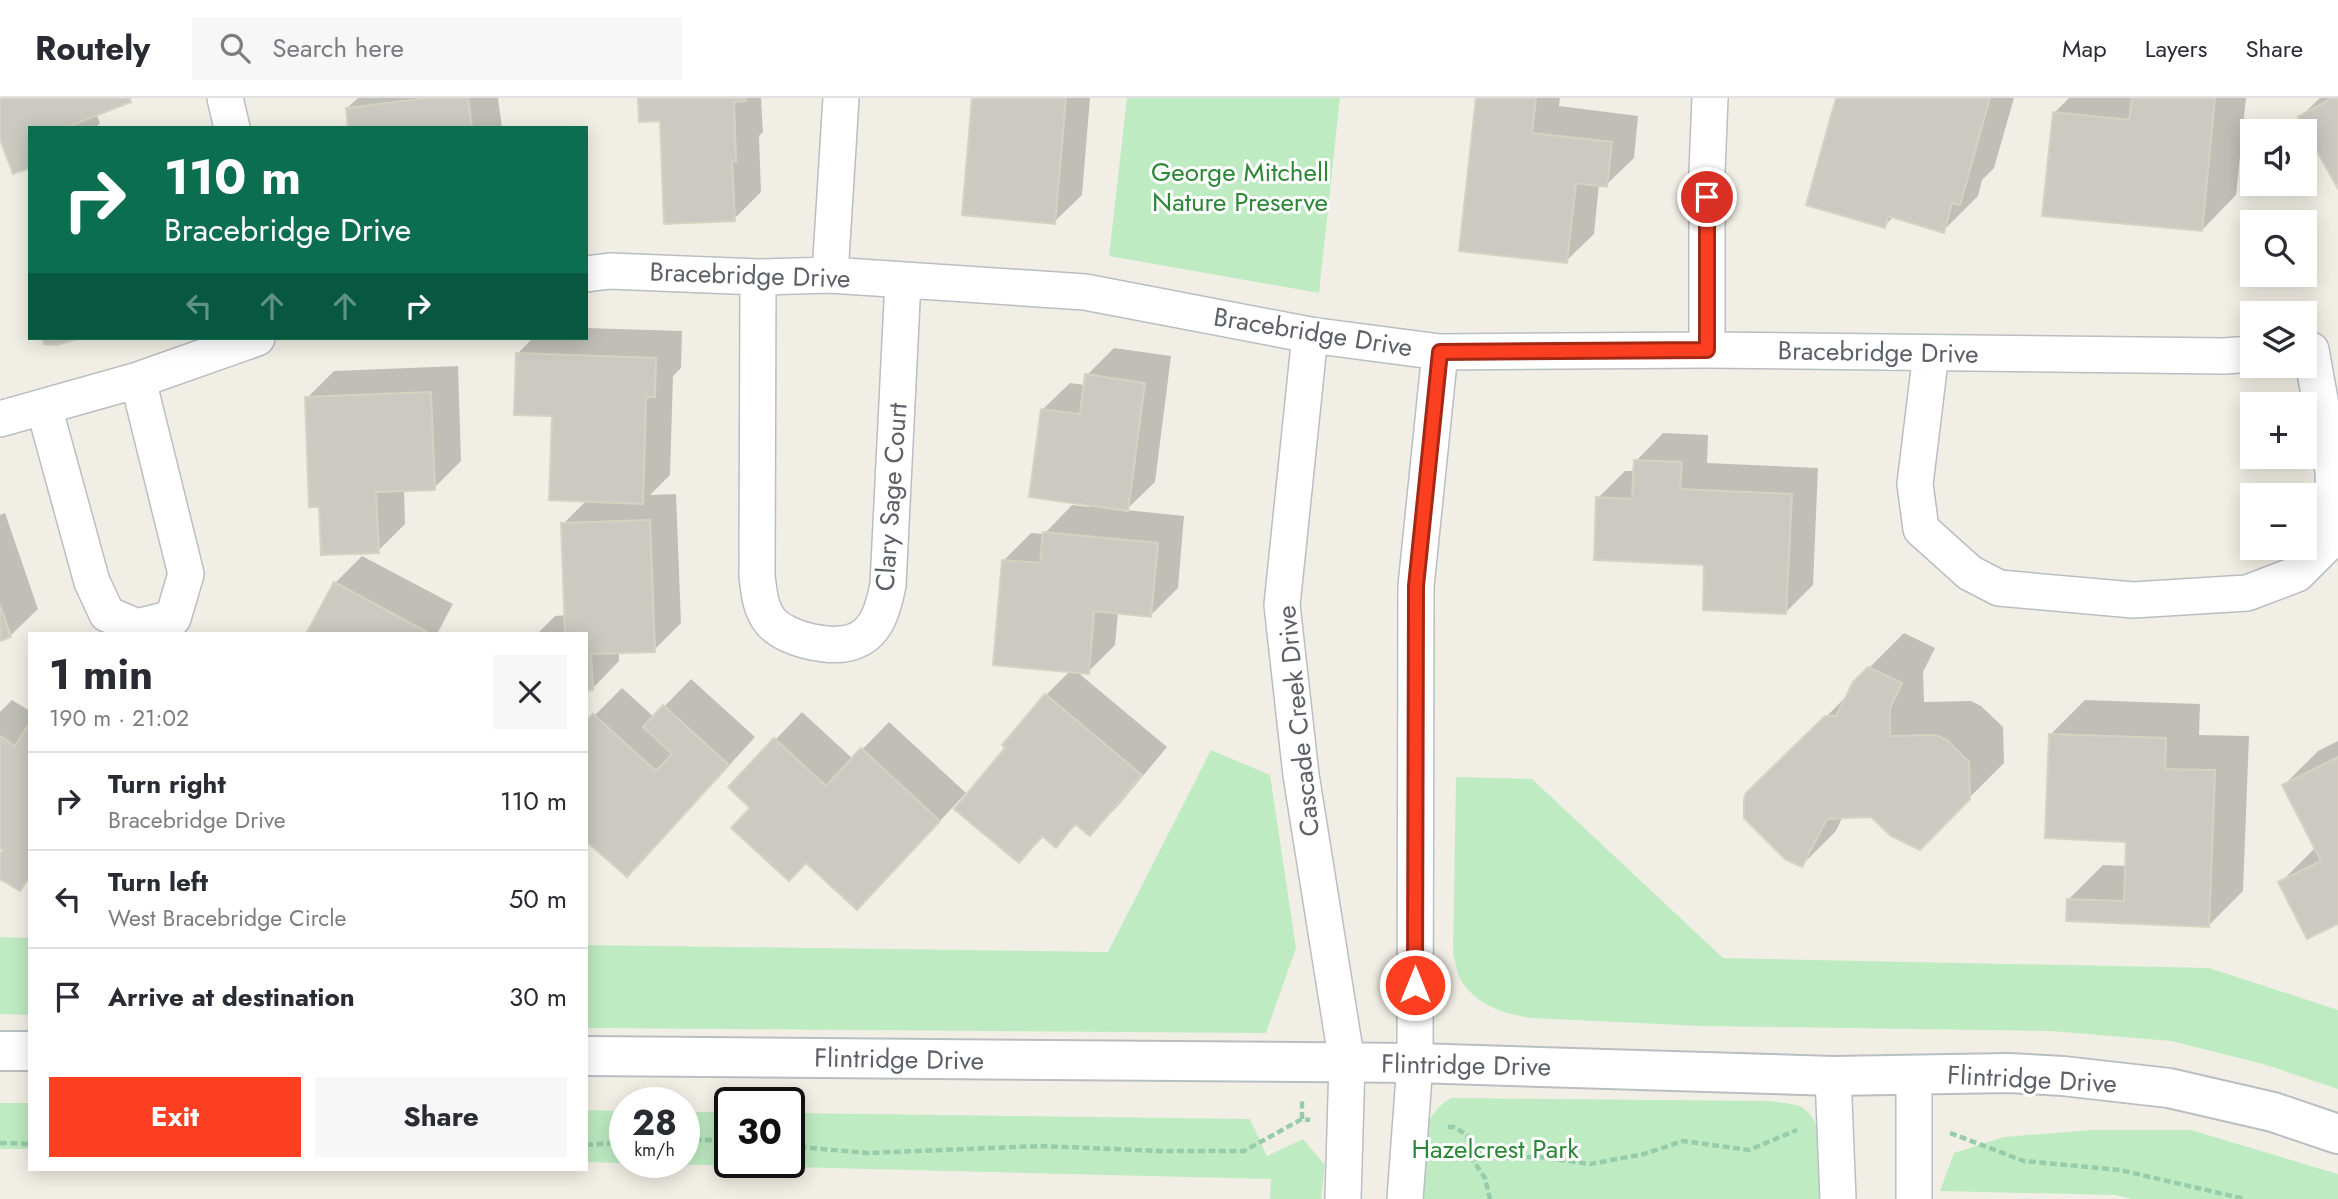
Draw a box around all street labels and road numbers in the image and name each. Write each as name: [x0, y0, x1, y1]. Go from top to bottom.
street label: Bracebridge Drive: [649, 253, 851, 297]
street label: Bracebridge Drive: [1211, 298, 1415, 366]
street label: Bracebridge Drive: [1777, 331, 1979, 373]
street label: Clary Sage Court: [865, 401, 917, 593]
street label: Cascade Creek Drive: [1267, 604, 1329, 838]
street label: Flintridge Drive: [814, 1039, 984, 1079]
street label: Flintridge Drive: [1381, 1045, 1551, 1085]
street label: Flintridge Drive: [1946, 1056, 2118, 1102]

